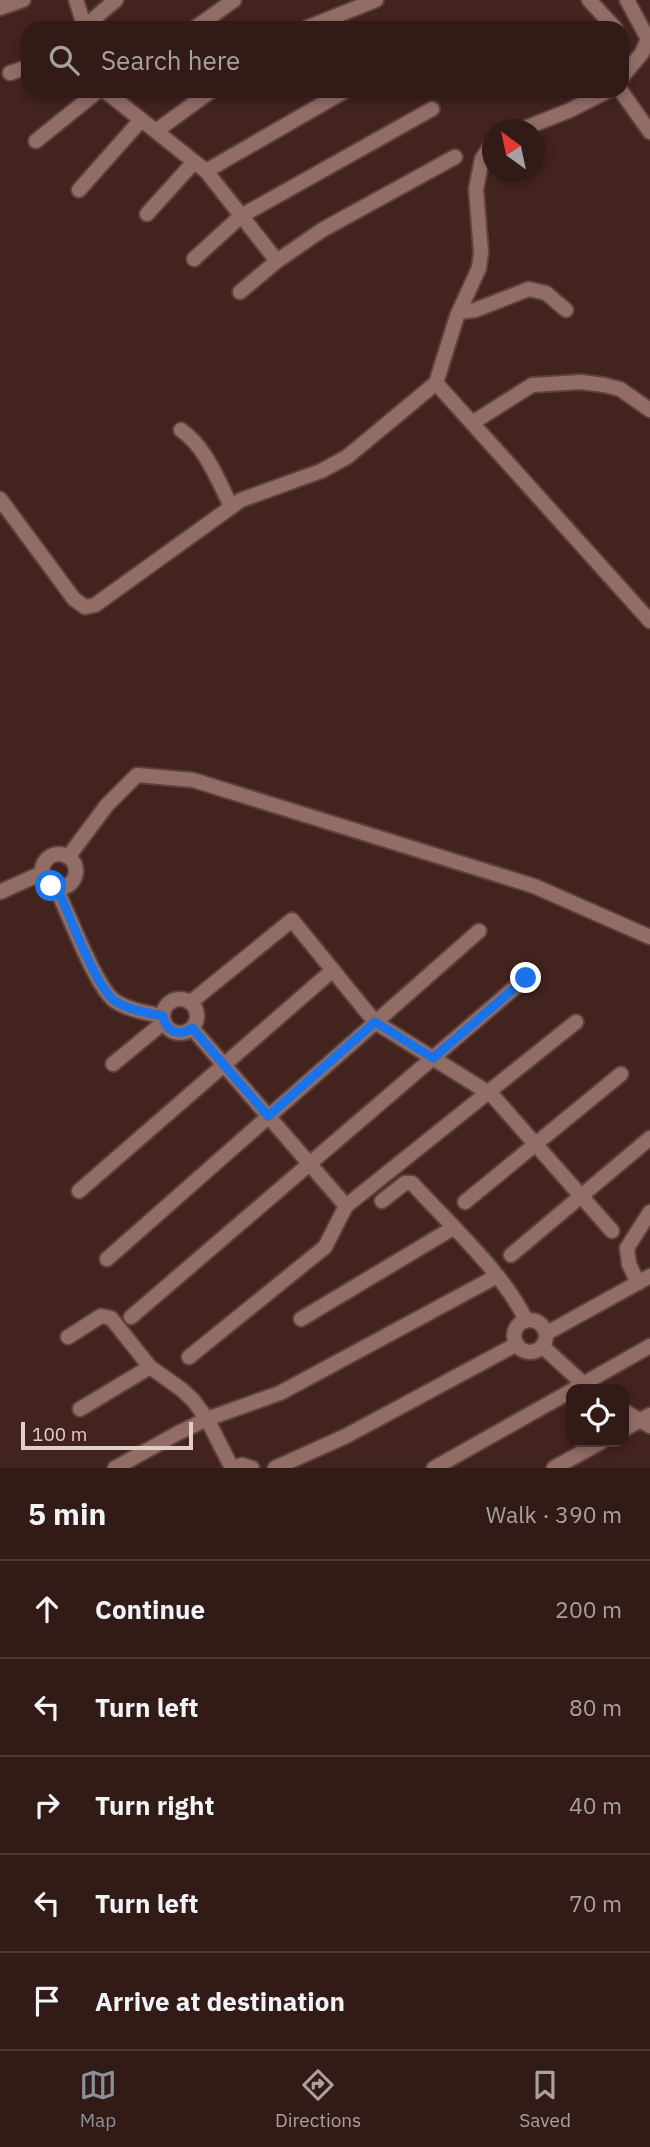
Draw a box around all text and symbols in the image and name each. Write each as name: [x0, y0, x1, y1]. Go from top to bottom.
search box: [21, 21, 629, 98]
icon: search: [45, 41, 83, 79]
text: Search here: [101, 43, 240, 77]
north arrow: [482, 119, 545, 182]
route start: [35, 870, 66, 901]
route end: [510, 962, 541, 993]
map controls: [566, 1384, 629, 1447]
button: locate: [566, 1384, 629, 1447]
scale bar: [21, 1419, 192, 1451]
text: 100 m: [32, 1422, 87, 1446]
text: 5 min: [28, 1494, 106, 1533]
text: Walk · 390 m: [486, 1499, 622, 1529]
icon: ahead: [28, 1590, 66, 1628]
text: Continue: [95, 1592, 205, 1626]
text: 200 m: [555, 1594, 622, 1624]
icon: left: [28, 1688, 66, 1726]
text: Turn left: [95, 1690, 198, 1724]
text: 80 m: [569, 1692, 622, 1722]
icon: right: [28, 1786, 66, 1824]
text: Turn right: [95, 1788, 214, 1822]
text: 40 m: [569, 1790, 622, 1820]
icon: left: [28, 1884, 66, 1922]
text: Turn left: [95, 1886, 198, 1920]
text: 70 m: [569, 1888, 622, 1918]
icon: arrive: [28, 1982, 66, 2020]
text: Arrive at destination: [95, 1984, 345, 2018]
tab: Map: [79, 2066, 117, 2132]
tab: Directions: [275, 2066, 361, 2132]
tab: Saved: [519, 2066, 571, 2132]

